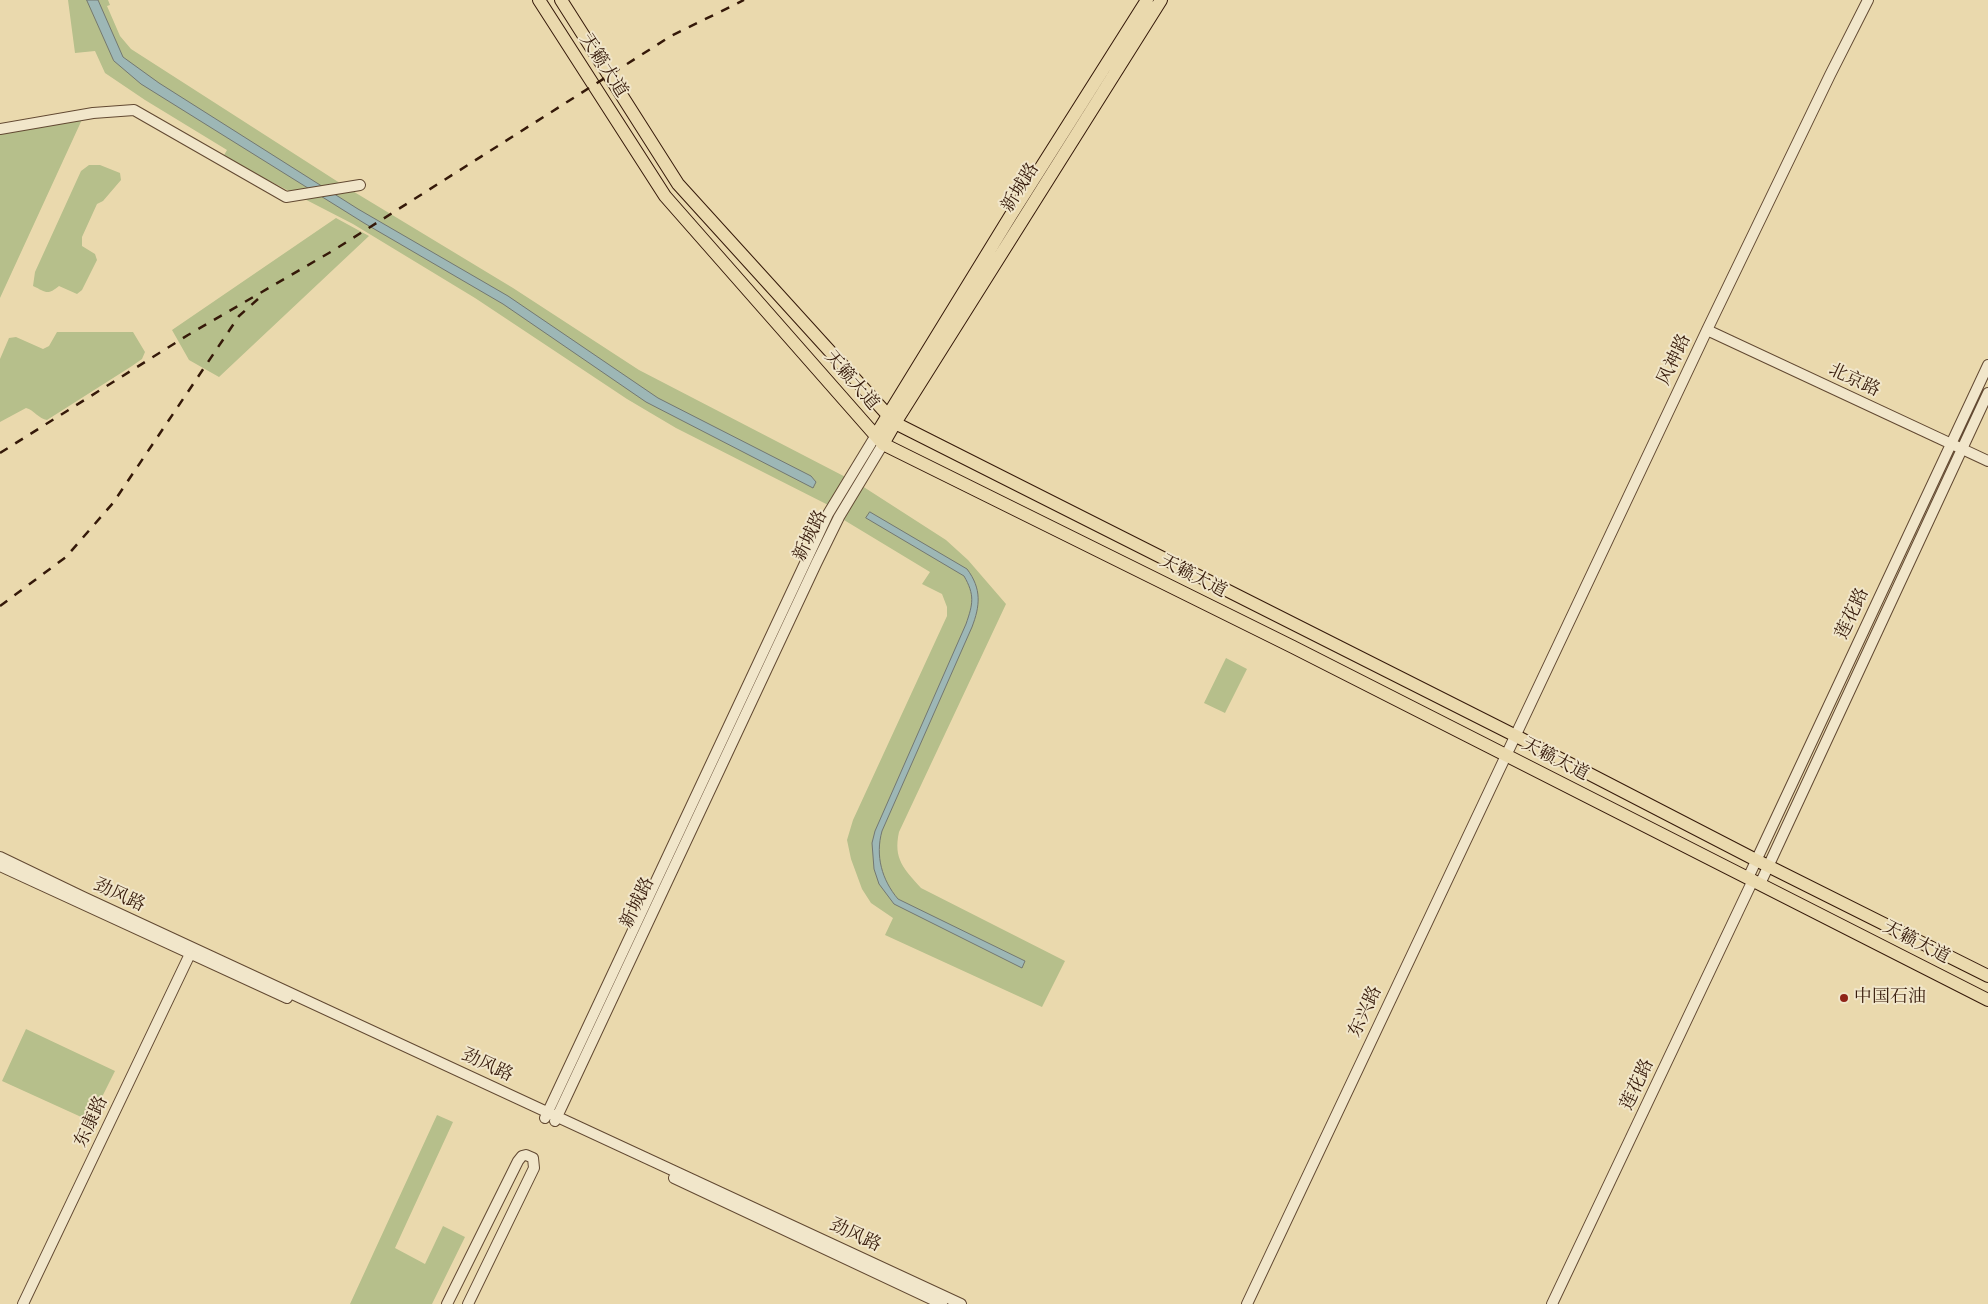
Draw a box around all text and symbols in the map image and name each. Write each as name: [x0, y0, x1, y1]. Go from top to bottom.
street label: 天籁大道: [574, 30, 632, 102]
street label: 新城路: [998, 159, 1044, 217]
street label: 风神路: [1654, 331, 1696, 389]
street label: 天籁大道: [819, 347, 883, 415]
street label: 北京路: [1825, 360, 1883, 402]
street label: 新城路: [789, 507, 833, 565]
street label: 天籁大道: [1156, 551, 1230, 603]
street label: 莲花路: [1832, 585, 1874, 643]
street label: 天籁大道: [1518, 734, 1592, 786]
street label: 新城路: [616, 874, 660, 932]
street label: 劲风路: [90, 875, 148, 917]
street label: 天籁大道: [1879, 917, 1953, 969]
street label: 东兴路: [1345, 983, 1387, 1041]
place label: 中国石油: [1854, 987, 1926, 1009]
marker: 中国石油: [1838, 992, 1850, 1004]
street label: 劲风路: [458, 1045, 516, 1087]
street label: 莲花路: [1617, 1056, 1659, 1114]
street label: 东康路: [71, 1093, 113, 1151]
street label: 劲风路: [826, 1215, 884, 1257]

